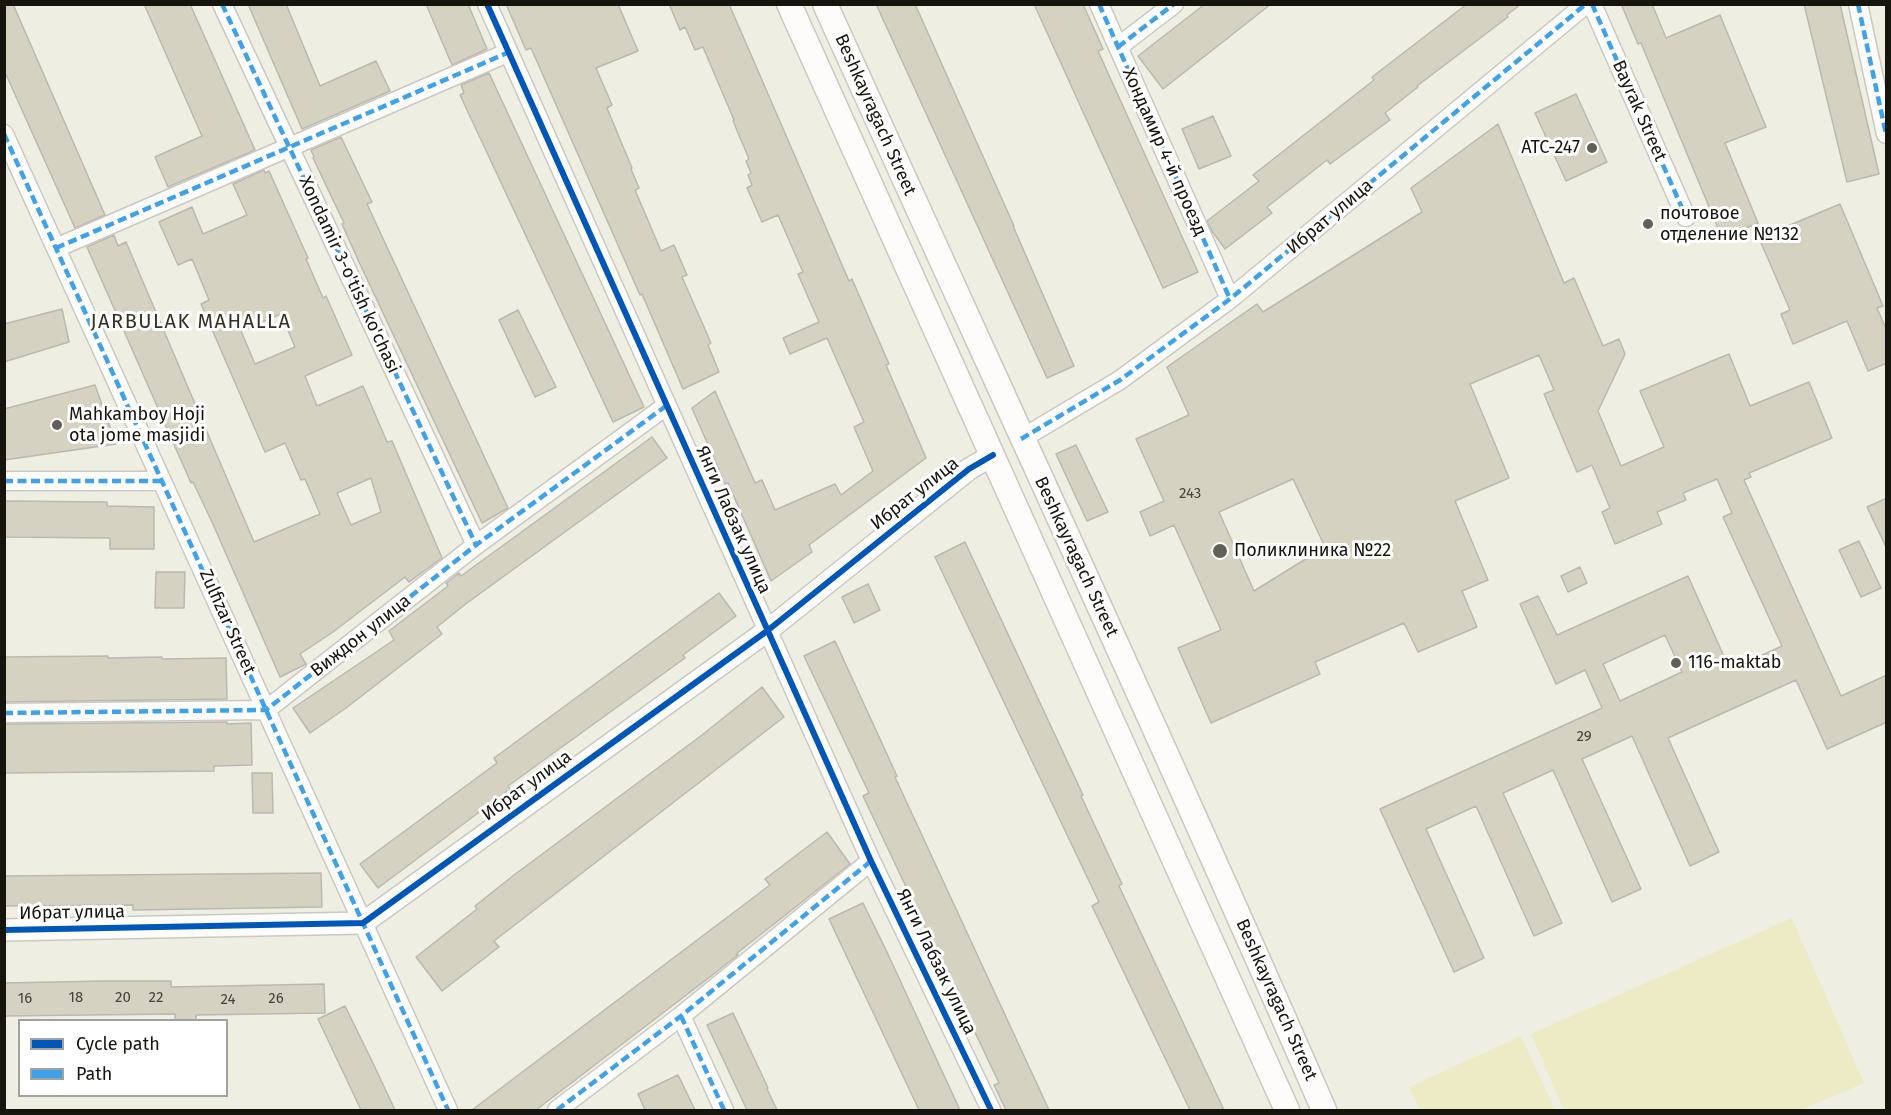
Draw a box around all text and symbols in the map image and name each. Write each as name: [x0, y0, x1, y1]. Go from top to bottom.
street label: Beshkayragach Street: [830, 31, 920, 199]
street label: Bayrak Street: [1607, 57, 1671, 165]
street label: Хондамир 4-й проезд: [1117, 65, 1211, 239]
place label: АТС-247: [1521, 137, 1580, 159]
marker: АТС-247: [1585, 141, 1599, 155]
street label: Xondamir 3-o'tish ko'chasi: [294, 173, 404, 377]
street label: Ибрат улица: [1283, 175, 1377, 259]
place label: почтовое отделение №132: [1660, 203, 1799, 246]
marker: почтовое отделение №132: [1641, 217, 1655, 231]
district label: JARBULAK MAHALLA: [90, 310, 292, 334]
place label: Mahkamboy Hoji ota jome masjidi: [69, 404, 205, 446]
marker: Mahkamboy Hoji ota jome masjidi: [50, 418, 64, 432]
street label: Янги Лабзак улица: [691, 443, 775, 597]
street label: Ибрат улица: [867, 453, 963, 535]
street label: Beshkayragach Street: [1029, 473, 1123, 641]
house number: 243: [1179, 485, 1201, 503]
place label: Поликлиника №22: [1234, 540, 1391, 562]
marker: Поликлиника №22: [1211, 542, 1229, 560]
street label: Zulfizar Street: [194, 566, 260, 678]
street label: Виждон улица: [307, 590, 415, 682]
place label: 116-maktab: [1688, 652, 1781, 674]
marker: 116-maktab: [1669, 656, 1683, 670]
house number: 29: [1576, 728, 1592, 746]
street label: Ибрат улица: [478, 746, 576, 826]
street label: Янги Лабзак улица: [891, 886, 981, 1038]
street label: Ибрат улица: [19, 901, 125, 925]
street label: Beshkayragach Street: [1231, 916, 1321, 1084]
house number: 18: [69, 989, 83, 1007]
house number: 20: [115, 989, 131, 1007]
house number: 22: [149, 989, 163, 1007]
house number: 16: [18, 990, 32, 1008]
house number: 26: [268, 990, 284, 1008]
house number: 24: [221, 991, 235, 1009]
legend: [18, 1019, 228, 1097]
text: Cycle path: [76, 1033, 160, 1055]
text: Path: [76, 1063, 112, 1085]

